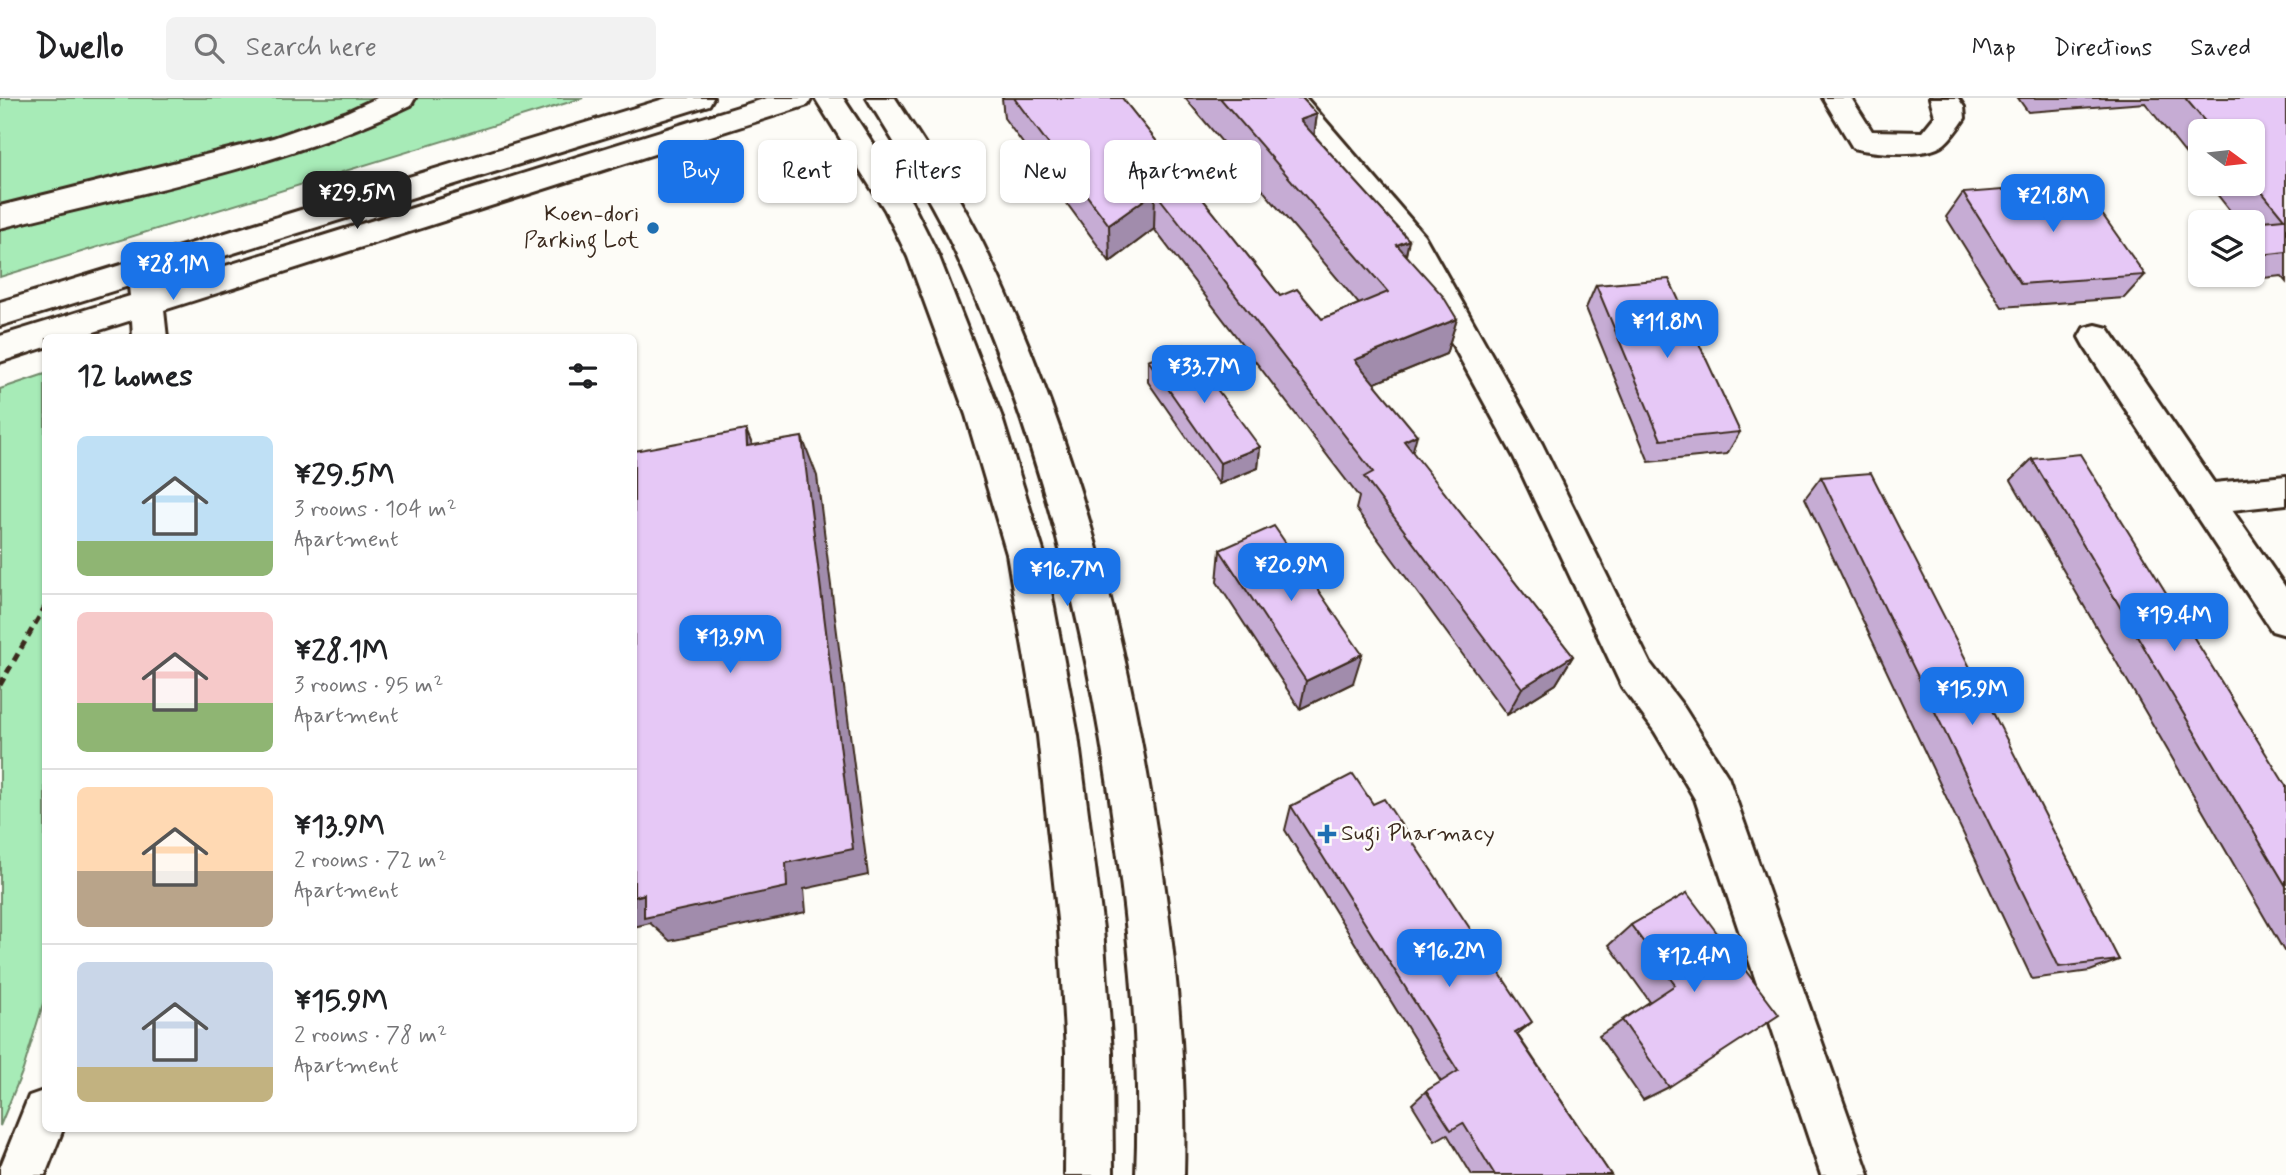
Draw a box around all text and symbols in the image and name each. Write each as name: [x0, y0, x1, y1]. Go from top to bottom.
search box: [166, 17, 656, 80]
text: Dwello: [35, 26, 124, 70]
icon: search: [190, 29, 228, 67]
text: Search here: [246, 31, 377, 65]
text: Map: [1972, 33, 2016, 64]
text: Directions: [2054, 33, 2152, 64]
text: Saved: [2190, 33, 2251, 64]
north arrow: [2188, 119, 2264, 196]
map controls: [2188, 119, 2265, 287]
chip: Buy: [658, 140, 744, 203]
chip: Rent: [758, 140, 857, 203]
chip: Filters: [871, 140, 986, 203]
chip: New: [1000, 140, 1090, 203]
chip: Apartment: [1104, 140, 1261, 203]
pin: ¥29.5M: [300, 172, 414, 231]
pin: ¥21.8M: [1996, 174, 2110, 234]
text: ¥29.5M: [318, 179, 396, 209]
text: ¥21.8M: [2017, 182, 2089, 212]
place label: Koen-dori Parking Lot: [524, 200, 639, 258]
button: layers: [2188, 210, 2265, 287]
marker: Koen-dori Parking Lot: [645, 220, 661, 236]
pin: ¥28.1M: [116, 242, 230, 302]
text: ¥28.1M: [137, 250, 209, 280]
pin: ¥11.8M: [1610, 300, 1724, 360]
text: ¥11.8M: [1631, 308, 1703, 338]
pin: ¥33.7M: [1147, 345, 1261, 405]
text: ¥33.7M: [1168, 353, 1240, 383]
text: 12 homes: [77, 357, 193, 396]
icon: filters: [564, 357, 602, 395]
text: ¥29.5M: [294, 456, 394, 495]
icon: home: [133, 464, 217, 548]
text: 3 rooms · 104 m²: [294, 495, 457, 525]
text: Apartment: [294, 525, 399, 555]
pin: ¥20.9M: [1234, 544, 1348, 603]
pin: ¥16.7M: [1010, 548, 1124, 608]
text: ¥20.9M: [1254, 551, 1328, 581]
text: ¥16.7M: [1029, 556, 1105, 586]
pin: ¥19.4M: [2117, 594, 2231, 653]
text: ¥19.4M: [2136, 601, 2212, 631]
pin: ¥13.9M: [673, 616, 787, 675]
text: ¥13.9M: [695, 623, 765, 653]
text: ¥28.1M: [294, 632, 388, 671]
icon: home: [133, 640, 217, 724]
pin: ¥15.9M: [1915, 668, 2029, 727]
text: 3 rooms · 95 m²: [294, 671, 443, 701]
text: ¥15.9M: [1936, 675, 2008, 705]
text: Apartment: [294, 701, 399, 731]
text: ¥13.9M: [294, 807, 385, 846]
icon: home: [133, 815, 217, 899]
place label: Sugi Pharmacy: [1341, 819, 1495, 851]
marker: Sugi Pharmacy: [1319, 826, 1335, 842]
text: 2 rooms · 72 m²: [294, 846, 447, 876]
text: Apartment: [294, 876, 399, 906]
pin: ¥16.2M: [1392, 930, 1506, 989]
pin: ¥12.4M: [1637, 934, 1751, 994]
text: ¥16.2M: [1413, 937, 1485, 967]
text: ¥12.4M: [1657, 942, 1731, 972]
text: ¥15.9M: [294, 982, 388, 1021]
icon: home: [133, 990, 217, 1074]
text: 2 rooms · 78 m²: [294, 1021, 447, 1051]
text: Apartment: [294, 1051, 399, 1081]

